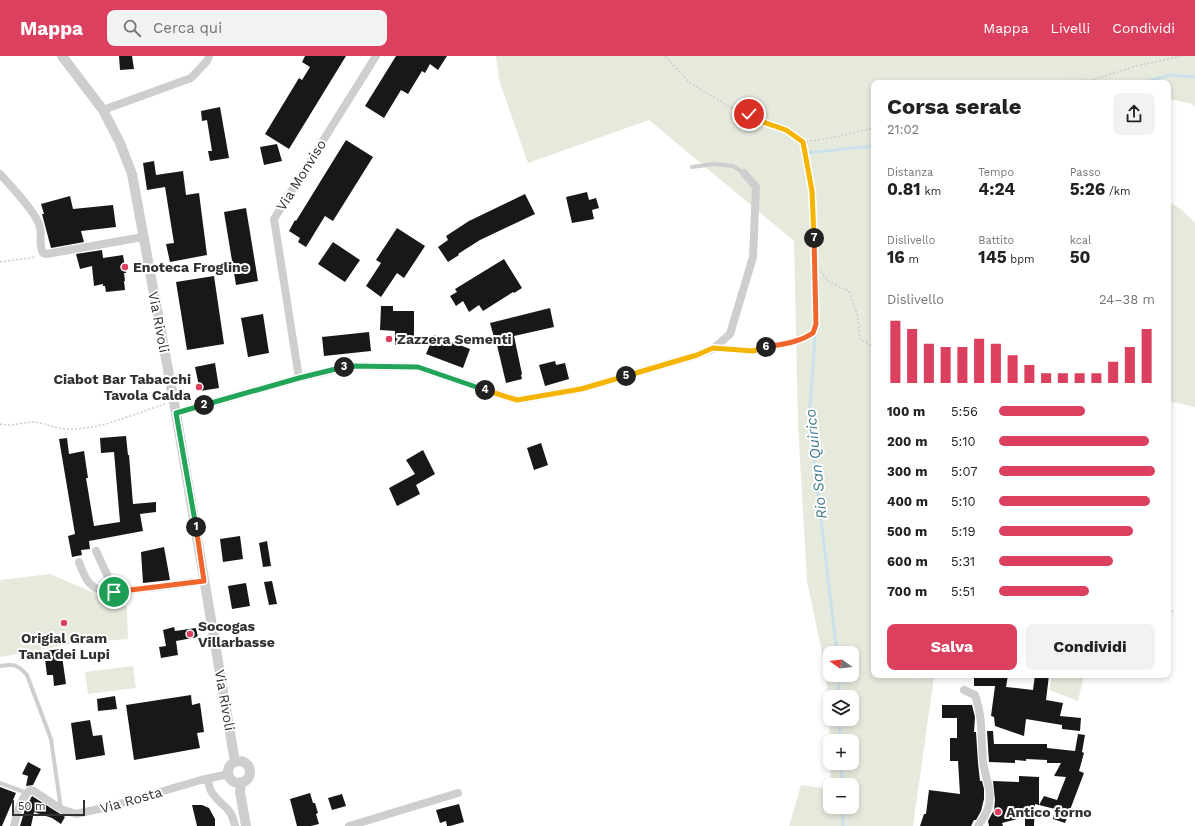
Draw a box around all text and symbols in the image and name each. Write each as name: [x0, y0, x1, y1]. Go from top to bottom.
search box: [107, 10, 387, 46]
text: Mappa: [20, 17, 83, 40]
icon: search: [121, 17, 143, 39]
text: Cerca qui: [153, 19, 222, 37]
text: Mappa: [983, 20, 1029, 36]
text: Livelli: [1051, 20, 1090, 36]
text: Condividi: [1112, 20, 1175, 36]
button: share: [1113, 93, 1155, 135]
text: Corsa serale: [887, 94, 1021, 119]
pin: [732, 97, 766, 131]
icon: check: [738, 103, 760, 125]
text: 21:02: [887, 122, 919, 137]
street label: Via Monviso: [273, 137, 329, 213]
text: Distanza: [887, 166, 933, 179]
text: Tempo: [978, 166, 1014, 179]
text: Passo: [1070, 166, 1101, 179]
text: 0.81: [887, 179, 921, 199]
text: 4:24: [978, 179, 1015, 199]
text: 5:26: [1070, 179, 1105, 199]
text: km: [921, 185, 941, 198]
text: /km: [1105, 185, 1131, 198]
pin: 7: [804, 228, 824, 248]
text: 7: [811, 231, 817, 244]
text: Dislivello: [887, 234, 935, 247]
text: Battito: [978, 234, 1014, 247]
text: kcal: [1070, 234, 1091, 247]
text: 16: [887, 247, 905, 267]
text: 145: [978, 247, 1007, 267]
text: 50: [1070, 247, 1091, 267]
text: m: [905, 253, 919, 266]
text: bpm: [1007, 253, 1035, 266]
place label: Enoteca Frogline: [133, 259, 249, 275]
marker: Enoteca Frogline: [120, 262, 130, 272]
street label: Via Rivoli: [145, 290, 173, 354]
text: Dislivello: [887, 292, 944, 307]
text: 24–38 m: [1099, 292, 1155, 307]
place label: Zazzera Sementi: [397, 331, 512, 347]
marker: Zazzera Sementi: [384, 334, 394, 344]
pin: 6: [756, 337, 776, 357]
text: 6: [763, 340, 769, 353]
pin: 3: [334, 357, 354, 377]
text: 3: [341, 360, 347, 373]
pin: 5: [616, 366, 636, 386]
text: 5: [623, 369, 629, 382]
place label: Ciabot Bar Tabacchi Tavola Calda: [53, 371, 192, 403]
pin: 4: [475, 380, 495, 400]
marker: Ciabot Bar Tabacchi Tavola Calda: [194, 382, 204, 392]
text: 4: [481, 383, 489, 396]
pin: 2: [194, 395, 214, 415]
text: 2: [201, 398, 207, 411]
text: 100 m: [887, 404, 925, 419]
text: 5:56: [951, 404, 978, 419]
water label: Rio San Quirico: [801, 408, 831, 520]
text: 200 m: [887, 434, 927, 449]
text: 5:10: [951, 434, 976, 449]
text: 300 m: [887, 464, 927, 479]
text: 5:07: [951, 464, 978, 479]
text: 400 m: [887, 494, 928, 509]
text: 5:10: [951, 494, 976, 509]
pin: 1: [186, 517, 206, 537]
text: 1: [194, 520, 198, 533]
text: 500 m: [887, 524, 927, 539]
text: 5:19: [951, 524, 976, 539]
text: 600 m: [887, 554, 928, 569]
text: 5:31: [951, 554, 975, 569]
pin: [97, 575, 131, 609]
icon: arrive: [103, 581, 125, 603]
text: 700 m: [887, 584, 927, 599]
text: 5:51: [951, 584, 975, 599]
marker: Origial Gram Tana dei Lupi: [59, 618, 69, 628]
place label: Socogas Villarbasse: [198, 618, 275, 650]
button: Salva: [887, 624, 1017, 670]
button: Condividi: [1025, 624, 1155, 670]
marker: Socogas Villarbasse: [185, 629, 195, 639]
place label: Origial Gram Tana dei Lupi: [18, 630, 110, 662]
north arrow: [823, 646, 859, 682]
map controls: [823, 646, 859, 814]
street label: Via Rivoli: [212, 668, 238, 732]
button: layers: [823, 690, 859, 726]
button: +: [823, 734, 859, 770]
button: −: [823, 778, 859, 814]
street label: Via Rosta: [98, 783, 164, 816]
scale bar: [12, 798, 85, 817]
text: 50 m: [18, 800, 45, 813]
place label: Antico forno: [1006, 804, 1092, 820]
marker: Antico forno: [993, 807, 1003, 817]

